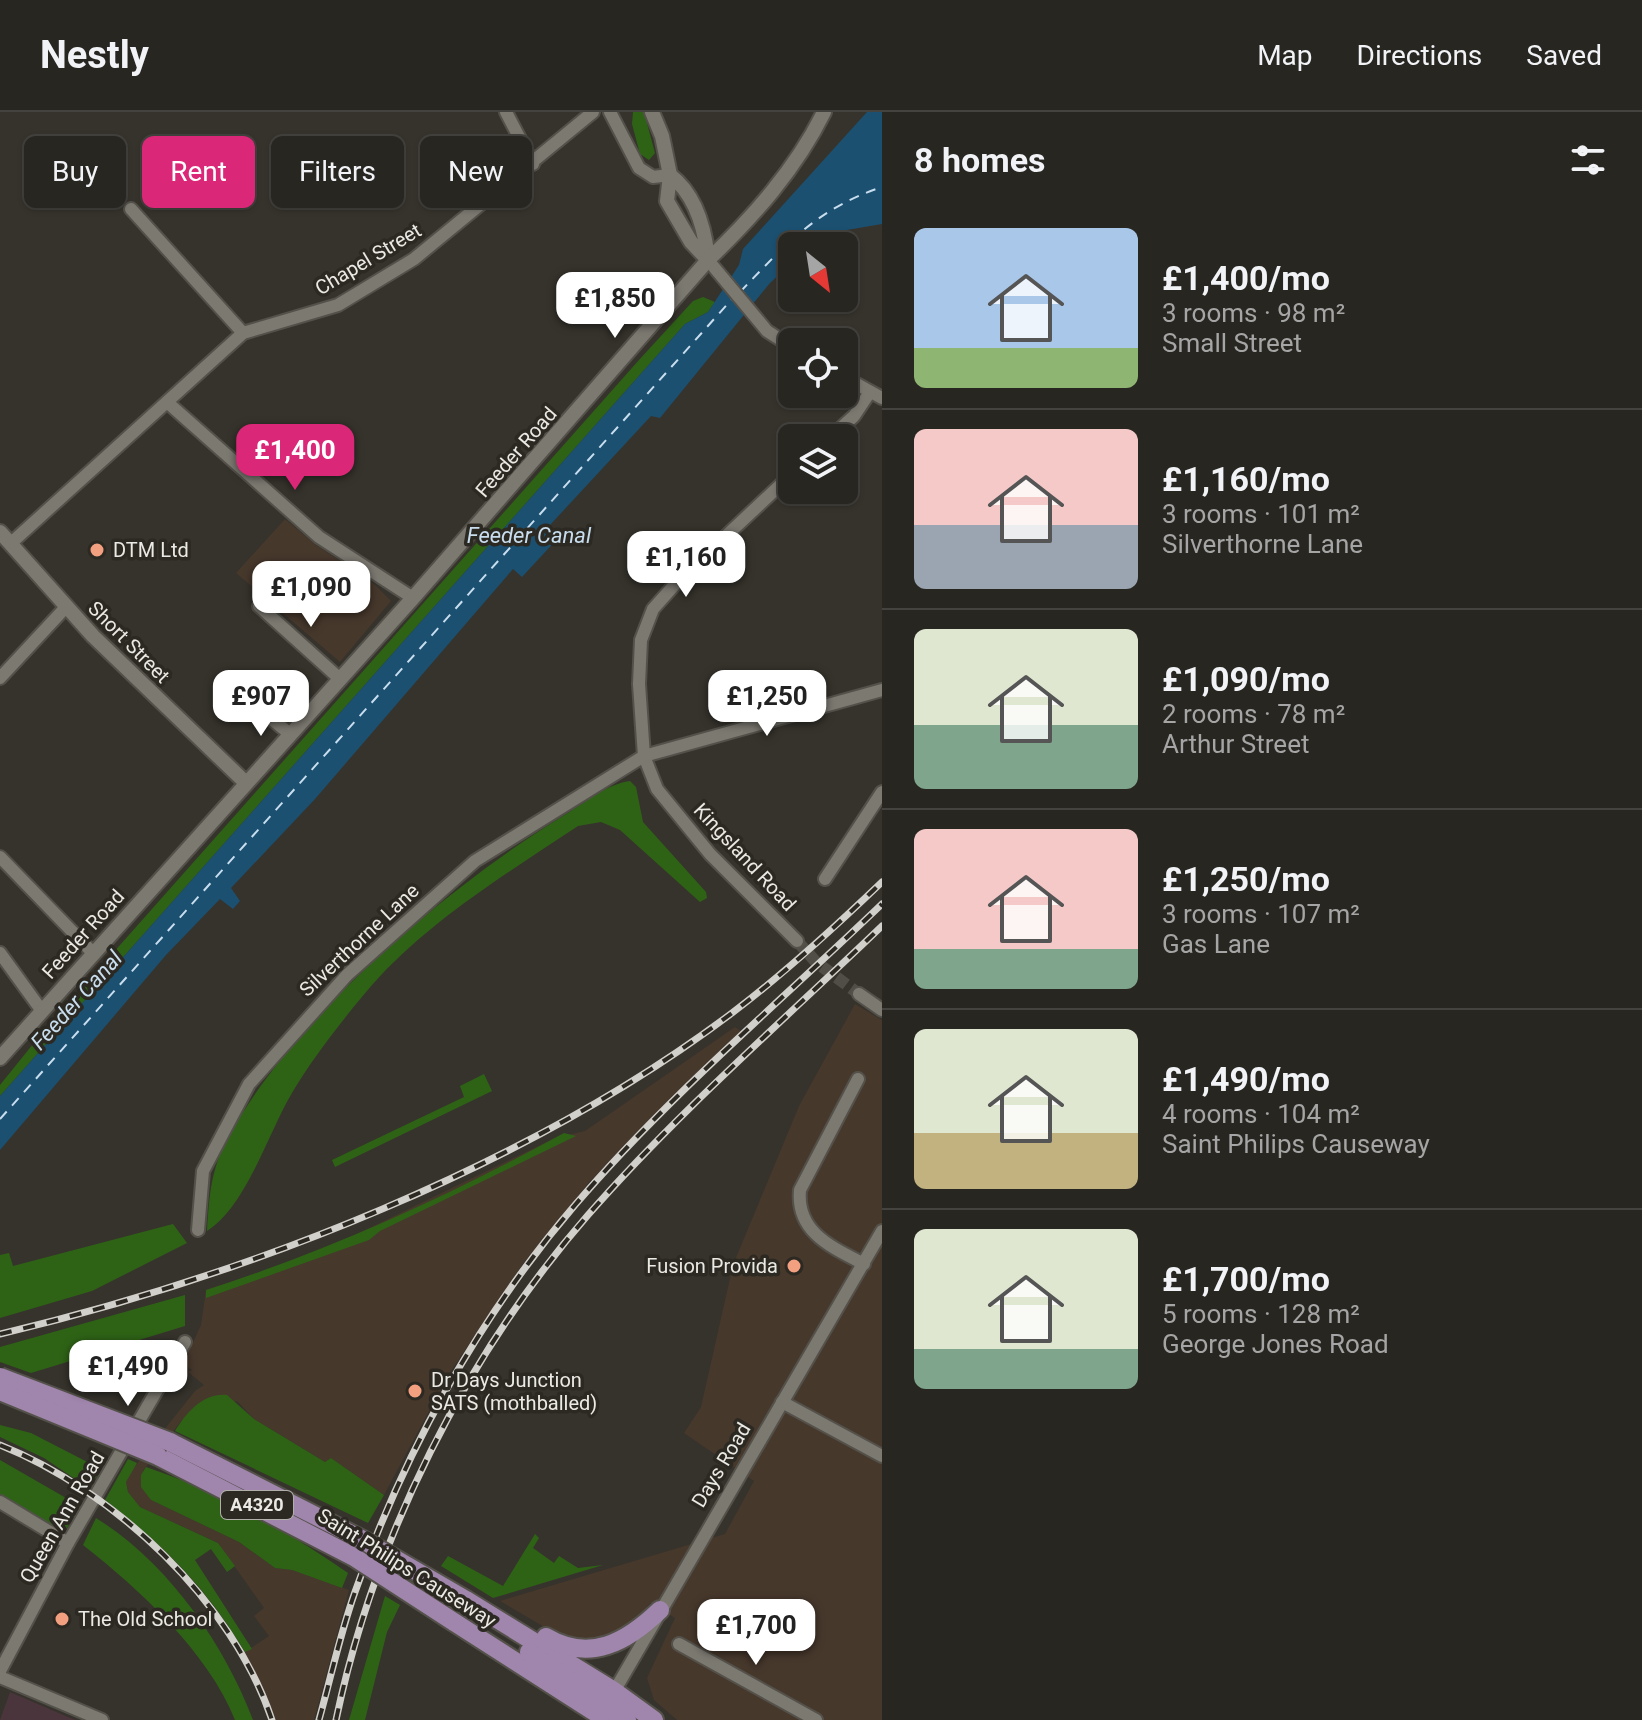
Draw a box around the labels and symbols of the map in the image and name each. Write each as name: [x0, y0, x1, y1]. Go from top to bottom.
street label: Chapel Street: [311, 218, 425, 300]
north arrow: [778, 232, 858, 312]
pin: £1,850: [550, 272, 680, 340]
street label: Feeder Road: [470, 402, 562, 502]
pin: £1,400: [230, 424, 360, 492]
water label: Feeder Canal: [467, 523, 592, 548]
pin: £1,160: [621, 531, 751, 599]
place label: DTM Ltd: [113, 538, 189, 562]
marker: DTM Ltd: [88, 541, 106, 559]
pin: £1,090: [246, 561, 376, 629]
street label: Short Street: [83, 596, 175, 688]
pin: £907: [214, 670, 308, 738]
pin: £1,250: [702, 670, 832, 738]
street label: Kingsland Road: [689, 798, 801, 916]
street label: Silverthorne Lane: [294, 878, 424, 1002]
street label: Feeder Road: [37, 885, 129, 983]
water label: Feeder Canal: [26, 945, 128, 1055]
place label: Fusion Provida: [646, 1254, 778, 1278]
marker: Fusion Provida: [785, 1257, 803, 1275]
pin: £1,490: [63, 1340, 193, 1408]
place label: Dr Days Junction SATS (mothballed): [431, 1368, 597, 1415]
marker: Dr Days Junction SATS (mothballed): [406, 1382, 424, 1400]
street label: Days Road: [686, 1418, 756, 1512]
street label: Queen Ann Road: [15, 1447, 109, 1587]
road number: A4320: [221, 1491, 293, 1519]
street label: Saint Philips Causeway: [313, 1503, 501, 1633]
pin: £1,700: [691, 1599, 821, 1667]
place label: The Old School: [78, 1607, 212, 1631]
marker: The Old School: [53, 1610, 71, 1628]

